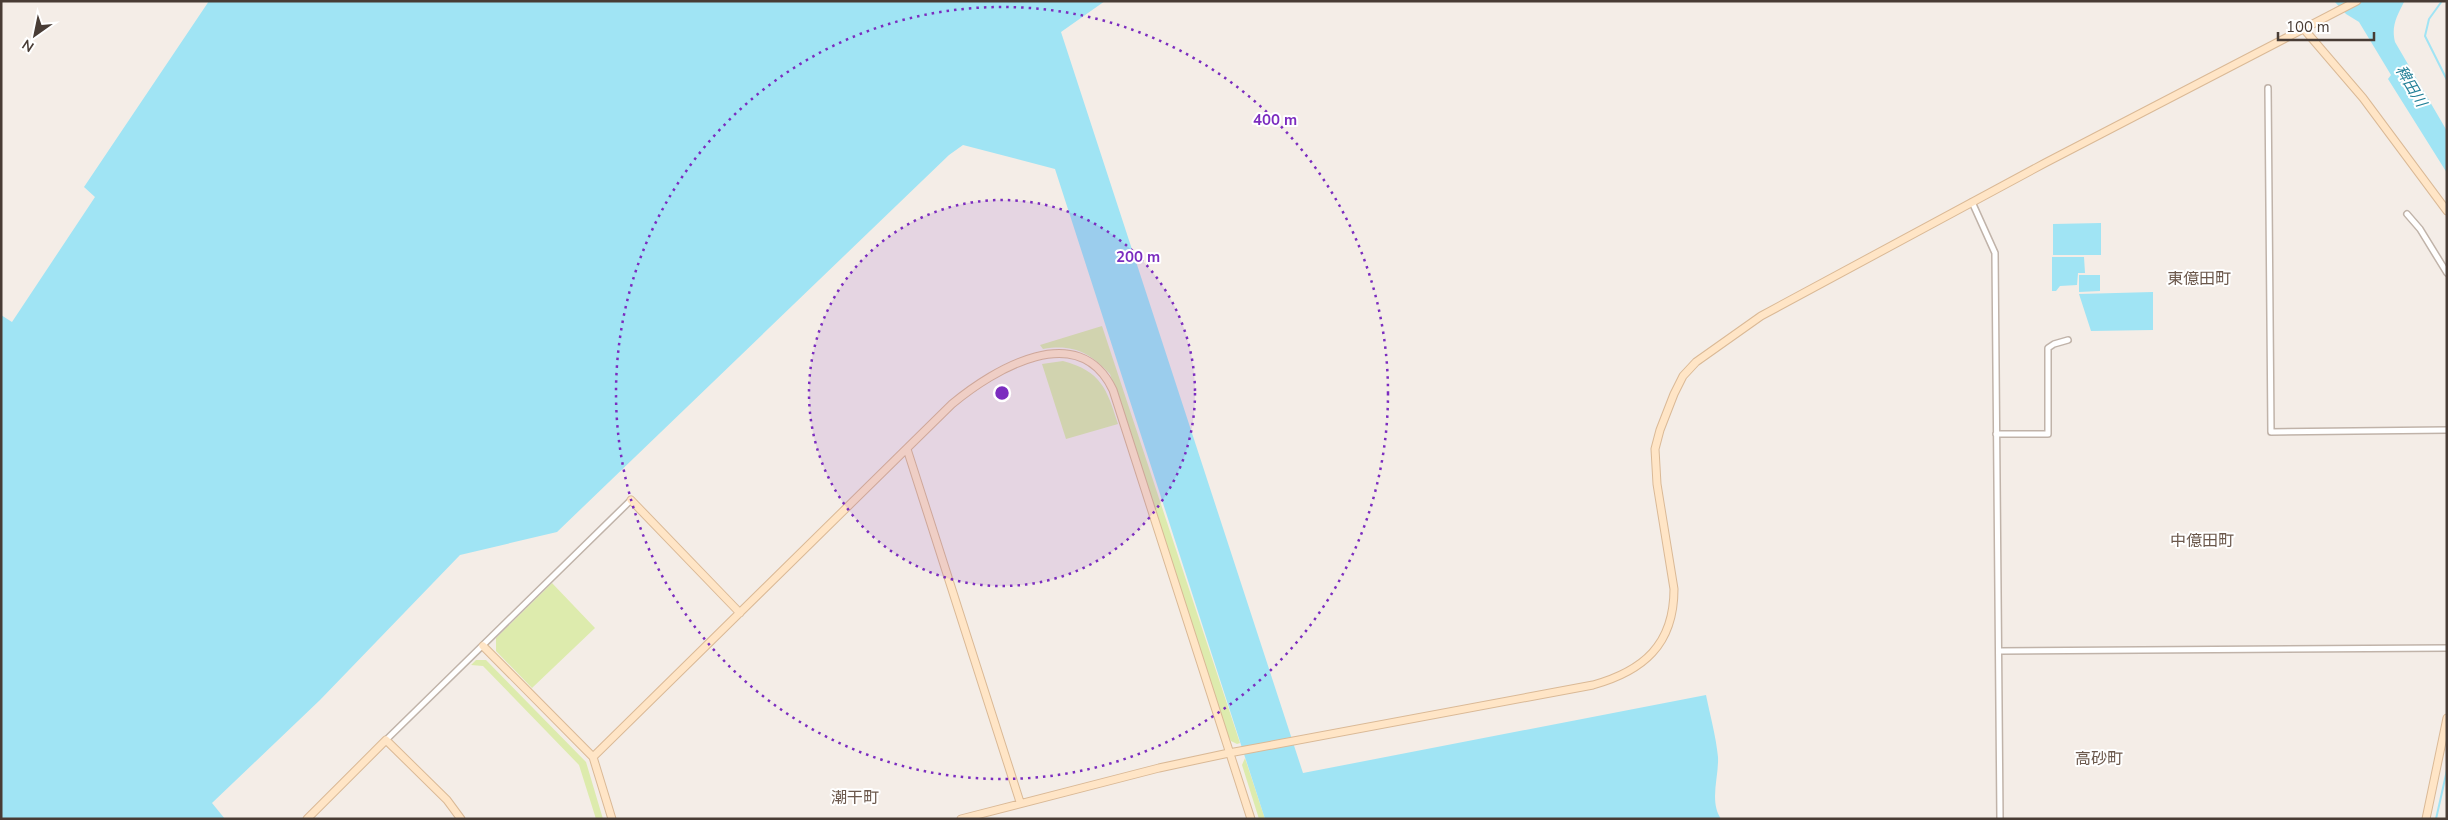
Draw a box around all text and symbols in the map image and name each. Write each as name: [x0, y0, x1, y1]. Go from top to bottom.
north arrow: [10, 10, 60, 60]
scale bar: [2278, 10, 2374, 42]
text: 100 m: [2286, 17, 2330, 37]
text: N: [19, 35, 38, 56]
water label: 稗田川: [2391, 62, 2432, 112]
text: 400 m: [1253, 110, 1297, 130]
text: 200 m: [1116, 247, 1160, 267]
district label: 東億田町: [2167, 268, 2231, 290]
centre of rings: [993, 384, 1011, 402]
district label: 中億田町: [2170, 530, 2234, 552]
district label: 高砂町: [2075, 748, 2123, 770]
district label: 潮干町: [831, 787, 879, 809]

